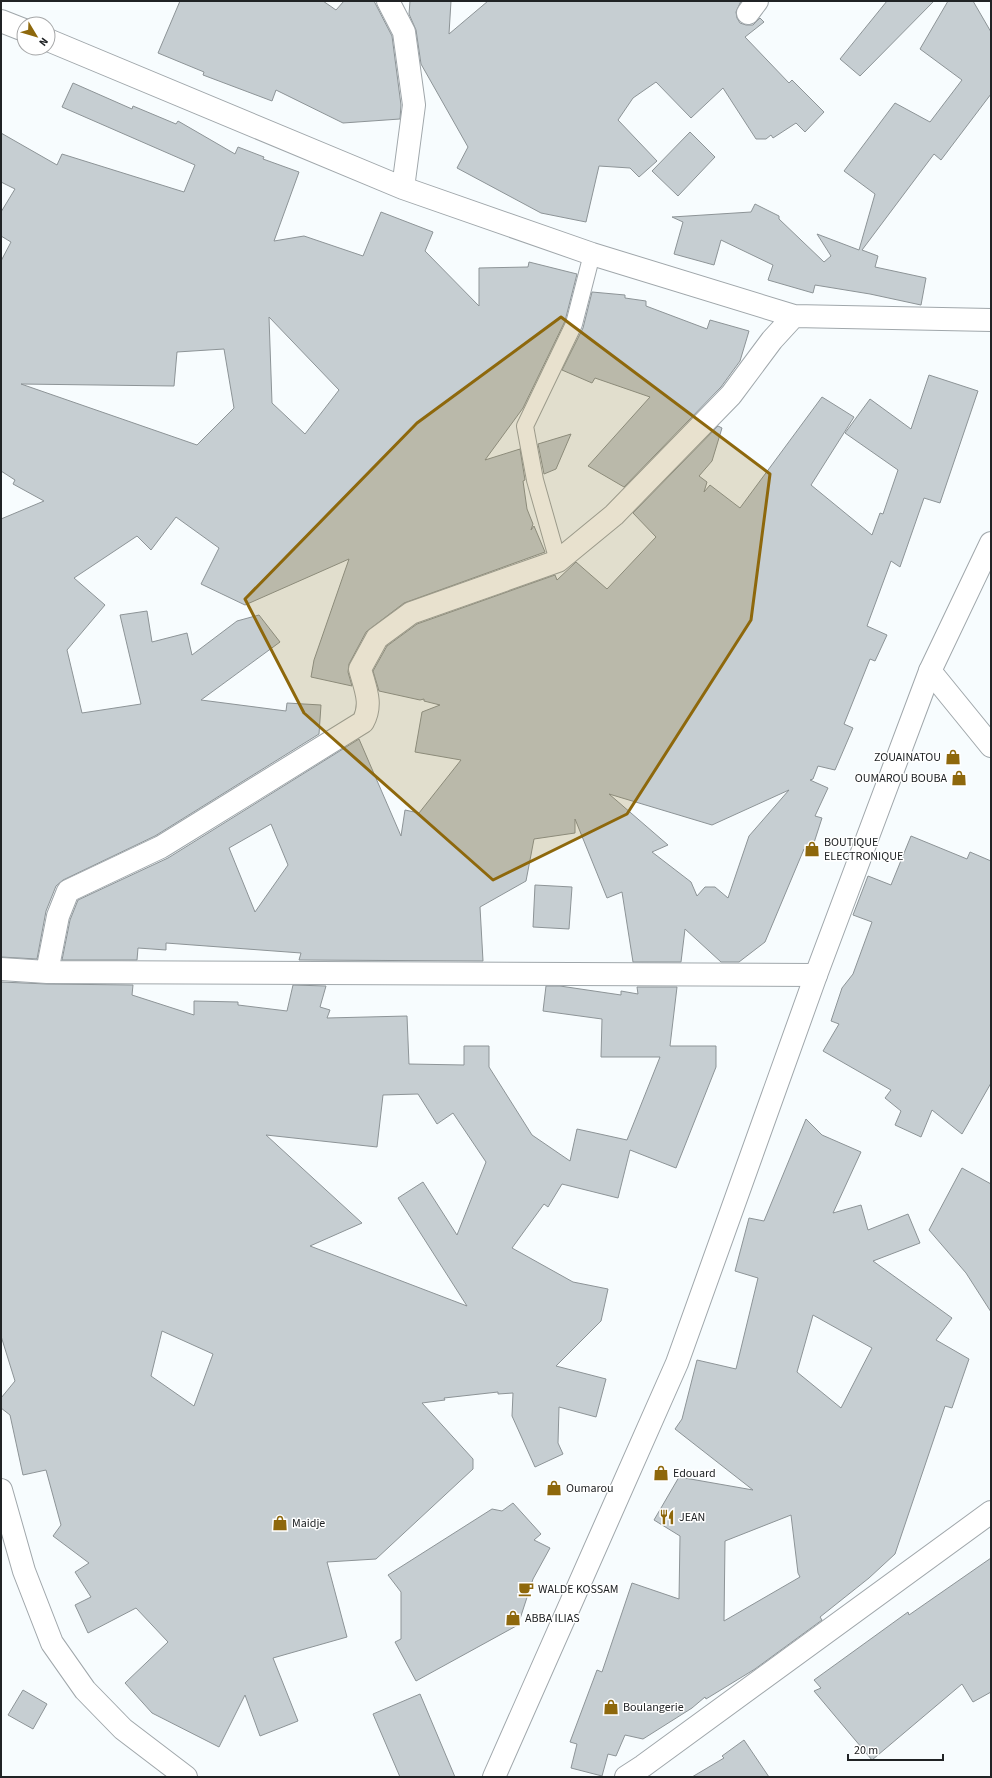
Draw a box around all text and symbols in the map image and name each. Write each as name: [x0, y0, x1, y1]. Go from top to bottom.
north arrow: [16, 16, 56, 56]
text: N: [35, 34, 52, 49]
shop icon: ZOUAINATOU: [944, 748, 962, 766]
place label: ZOUAINATOU: [874, 749, 941, 766]
shop icon: OUMAROU BOUBA: [950, 769, 968, 787]
place label: OUMAROU BOUBA: [855, 770, 947, 787]
place label: BOUTIQUE ELECTRONIQUE: [824, 834, 903, 865]
shop icon: BOUTIQUE ELECTRONIQUE: [803, 840, 821, 858]
shop icon: Edouard: [652, 1464, 670, 1482]
place label: Edouard: [673, 1465, 716, 1482]
shop icon: Oumarou: [545, 1479, 563, 1497]
place label: Oumarou: [566, 1480, 614, 1497]
restaurant icon: JEAN: [658, 1508, 676, 1526]
place label: JEAN: [679, 1509, 705, 1526]
shop icon: Maidje: [271, 1514, 289, 1532]
place label: Maidje: [292, 1515, 325, 1532]
cafe icon: WALDE KOSSAM: [517, 1580, 535, 1598]
place label: WALDE KOSSAM: [538, 1581, 618, 1598]
shop icon: ABBA ILIAS: [504, 1609, 522, 1627]
place label: ABBA ILIAS: [525, 1610, 580, 1627]
shop icon: Boulangerie: [602, 1698, 620, 1716]
place label: Boulangerie: [623, 1699, 684, 1716]
scale bar: [848, 1736, 943, 1762]
text: 20 m: [854, 1742, 878, 1759]

